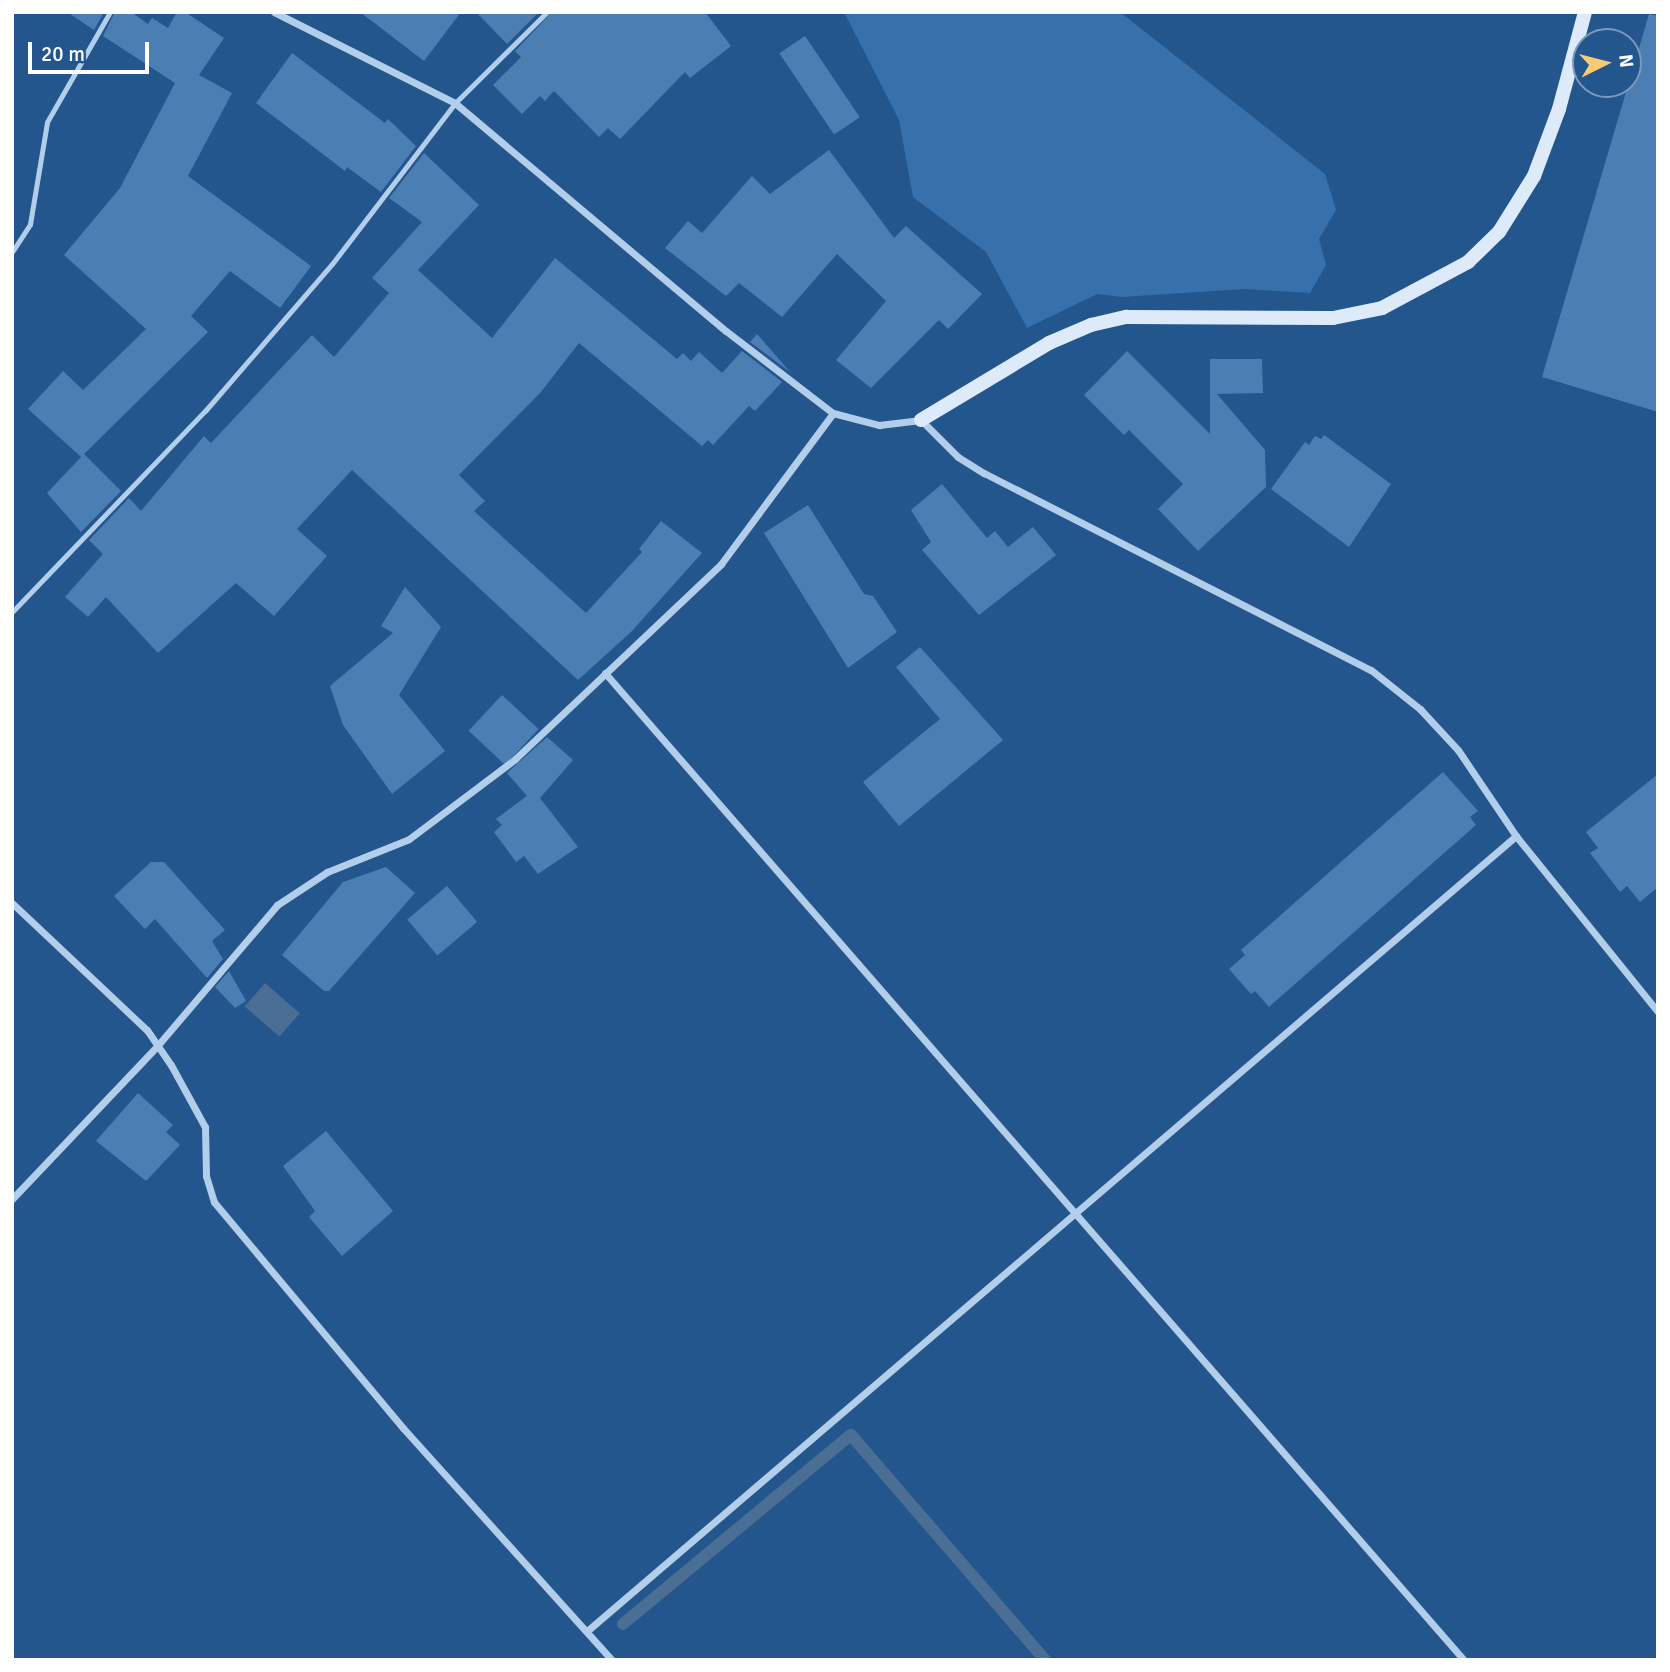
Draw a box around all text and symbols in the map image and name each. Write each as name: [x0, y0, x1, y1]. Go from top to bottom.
scale bar: [32, 28, 152, 72]
north arrow: [1572, 28, 1642, 98]
text: 20 m: [41, 41, 85, 67]
text: N: [1613, 53, 1639, 69]

